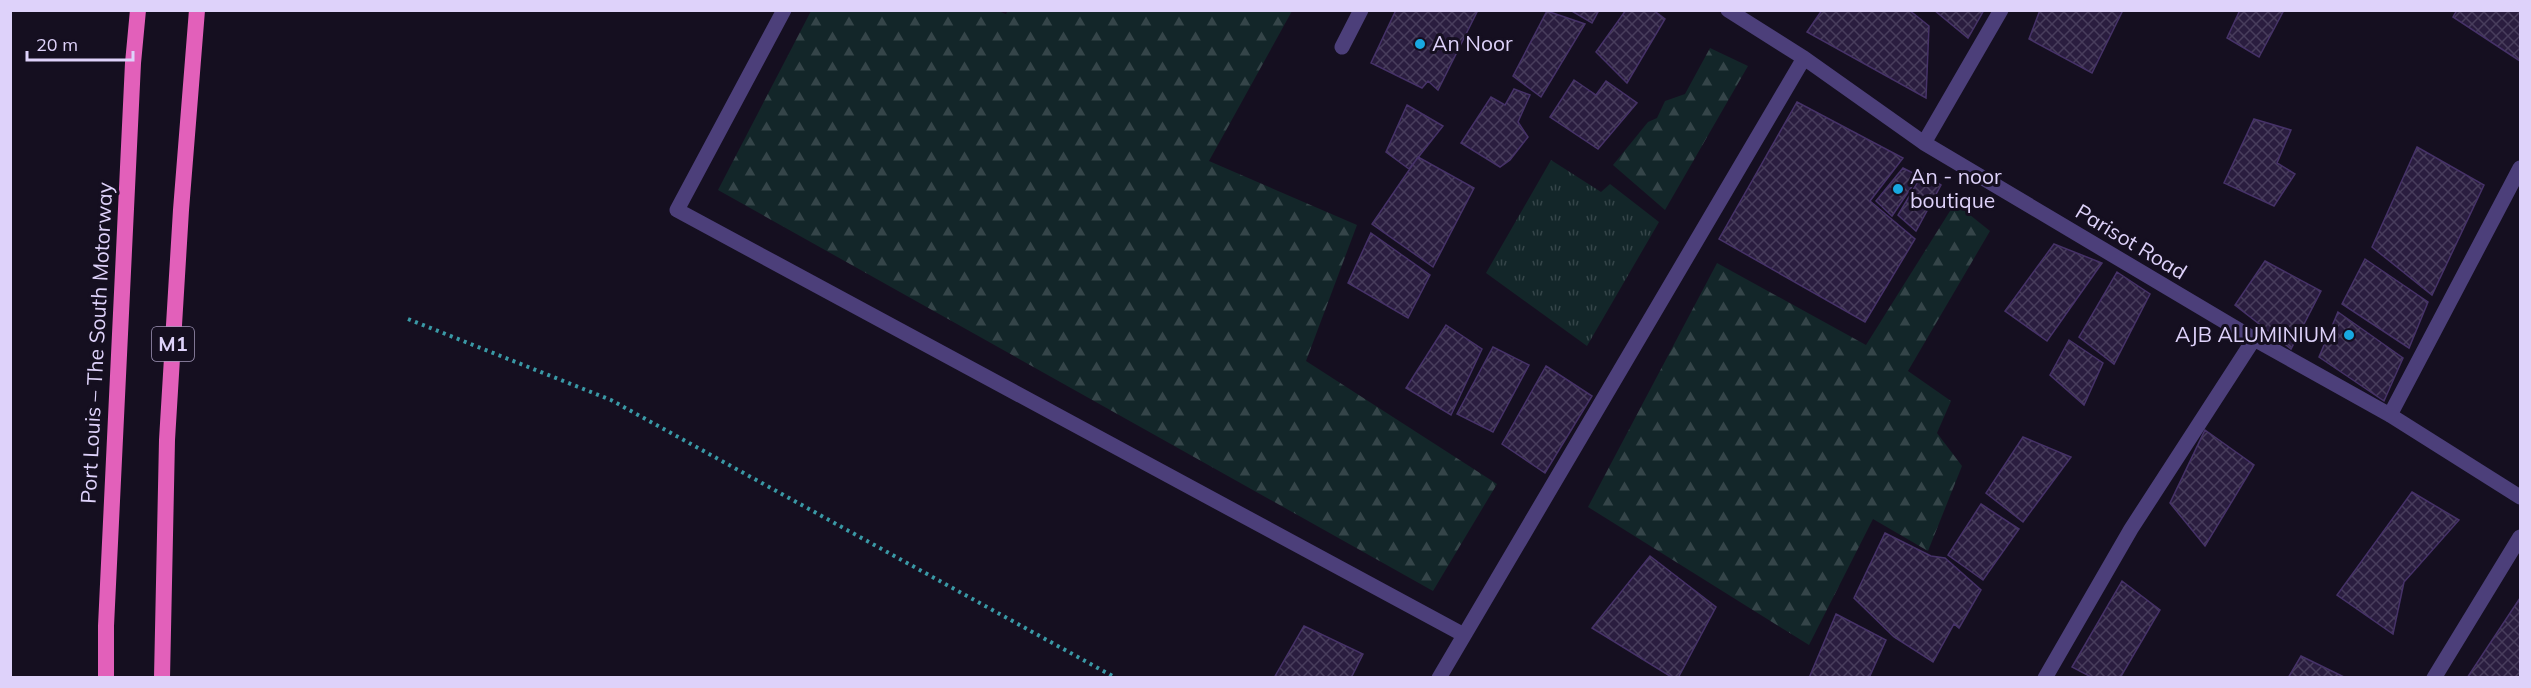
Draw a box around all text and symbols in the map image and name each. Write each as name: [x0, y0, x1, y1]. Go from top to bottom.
scale bar: [27, 24, 134, 62]
place label: An Noor: [1432, 30, 1513, 56]
text: 20 m: [36, 33, 78, 56]
marker: An Noor: [1413, 37, 1427, 51]
place label: An - noor boutique: [1910, 163, 2002, 213]
street label: Port Louis – The South Motorway: [75, 182, 117, 504]
marker: An - noor boutique: [1891, 182, 1905, 196]
street label: Parisot Road: [2071, 198, 2192, 284]
place label: AJB ALUMINIUM: [2175, 321, 2337, 347]
road number: M1: [152, 327, 194, 361]
marker: AJB ALUMINIUM: [2342, 328, 2356, 342]

